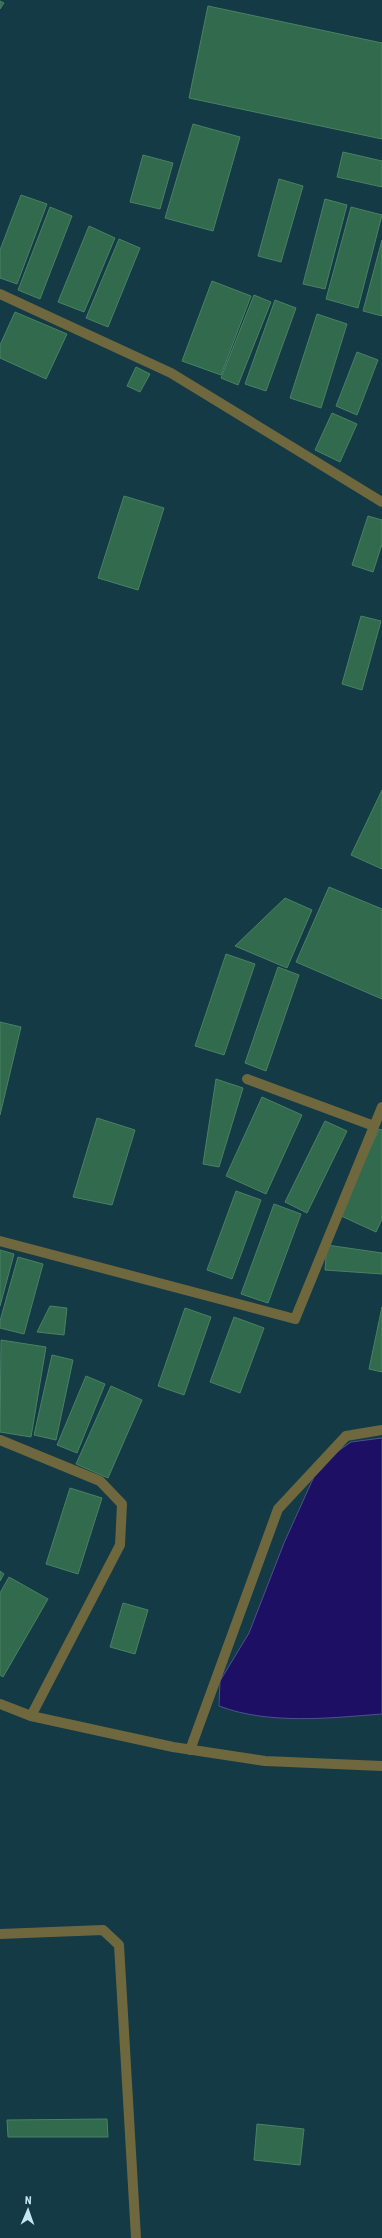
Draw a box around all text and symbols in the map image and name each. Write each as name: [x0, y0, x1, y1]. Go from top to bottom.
north arrow: [8, 2190, 48, 2230]
text: N: [25, 2194, 32, 2207]

